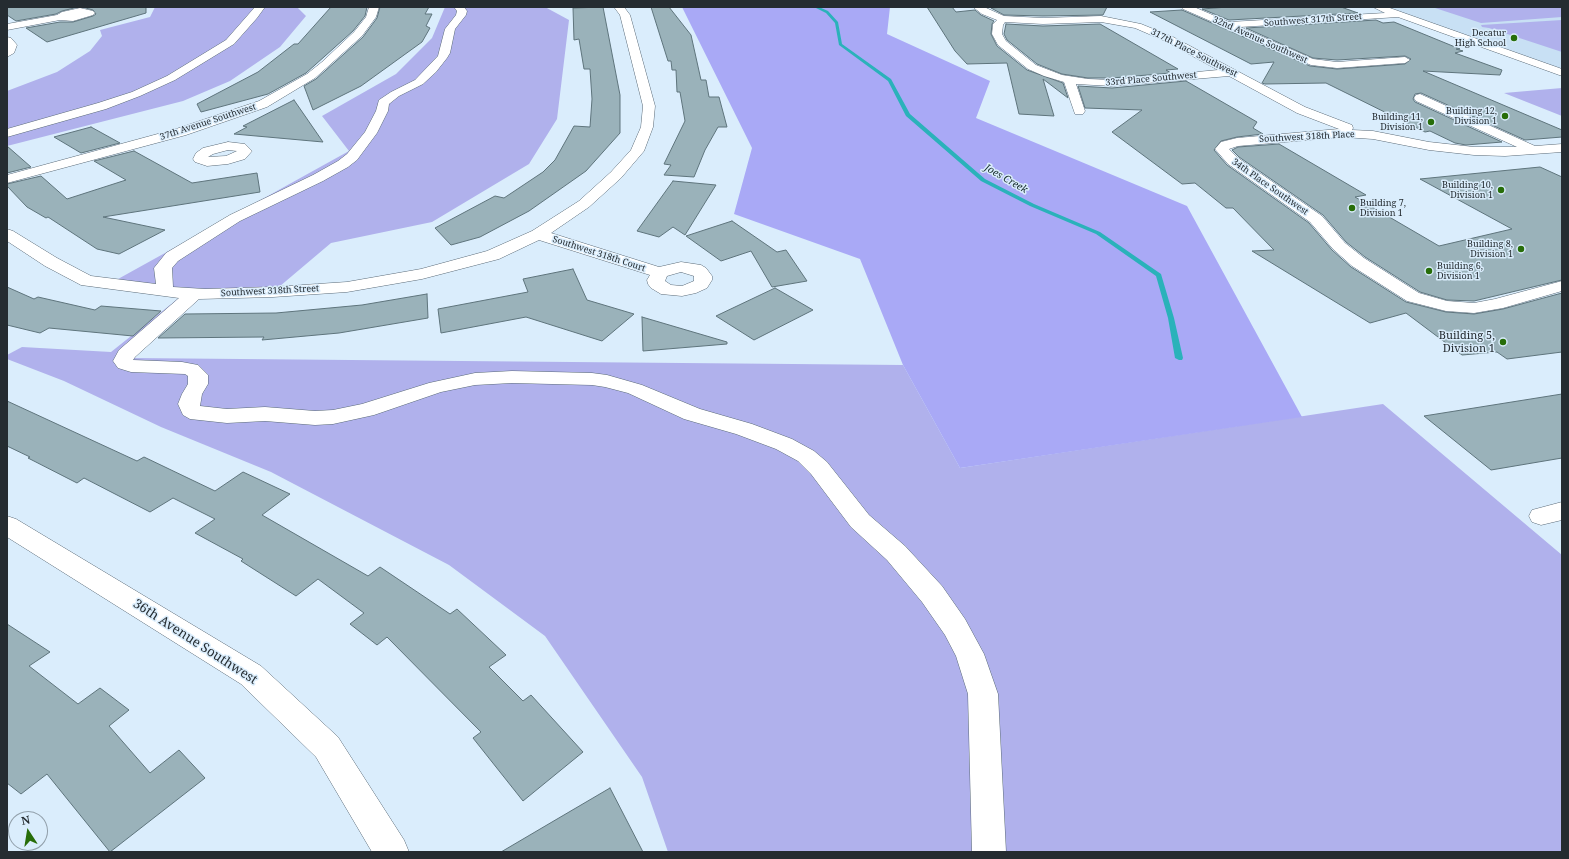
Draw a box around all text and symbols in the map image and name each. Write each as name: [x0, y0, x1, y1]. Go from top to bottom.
street label: Southwest 317th Street: [1264, 11, 1362, 29]
street label: 32nd Avenue Southwest: [1211, 14, 1309, 66]
street label: 317th Place Southwest: [1149, 26, 1239, 80]
place label: Decatur High School: [1455, 28, 1506, 49]
marker: Decatur High School: [1509, 33, 1519, 43]
street label: 33rd Place Southwest: [1105, 70, 1197, 88]
street label: 37th Avenue Southwest: [159, 101, 257, 143]
place label: Building 12, Division 1: [1446, 106, 1497, 127]
marker: Building 12, Division 1: [1500, 111, 1510, 121]
place label: Building 11, Division 1: [1372, 112, 1423, 133]
marker: Building 11, Division 1: [1426, 117, 1436, 127]
street label: Southwest 318th Place: [1259, 129, 1355, 145]
street label: 34th Place Southwest: [1230, 157, 1310, 217]
water label: Joes Creek: [982, 162, 1030, 196]
place label: Building 10, Division 1: [1442, 180, 1493, 201]
marker: Building 10, Division 1: [1496, 185, 1506, 195]
place label: Building 7, Division 1: [1360, 198, 1406, 219]
marker: Building 7, Division 1: [1347, 203, 1357, 213]
street label: Southwest 318th Court: [551, 234, 647, 274]
place label: Building 8, Division 1: [1467, 239, 1513, 260]
marker: Building 8, Division 1: [1516, 244, 1526, 254]
place label: Building 6, Division 1: [1437, 261, 1483, 282]
marker: Building 6, Division 1: [1424, 266, 1434, 276]
street label: Southwest 318th Street: [221, 283, 319, 299]
place label: Building 5, Division 1: [1439, 329, 1495, 355]
marker: Building 5, Division 1: [1498, 337, 1508, 347]
street label: 36th Avenue Southwest: [130, 596, 260, 688]
north arrow: [8, 811, 48, 851]
text: N: [20, 812, 31, 828]

